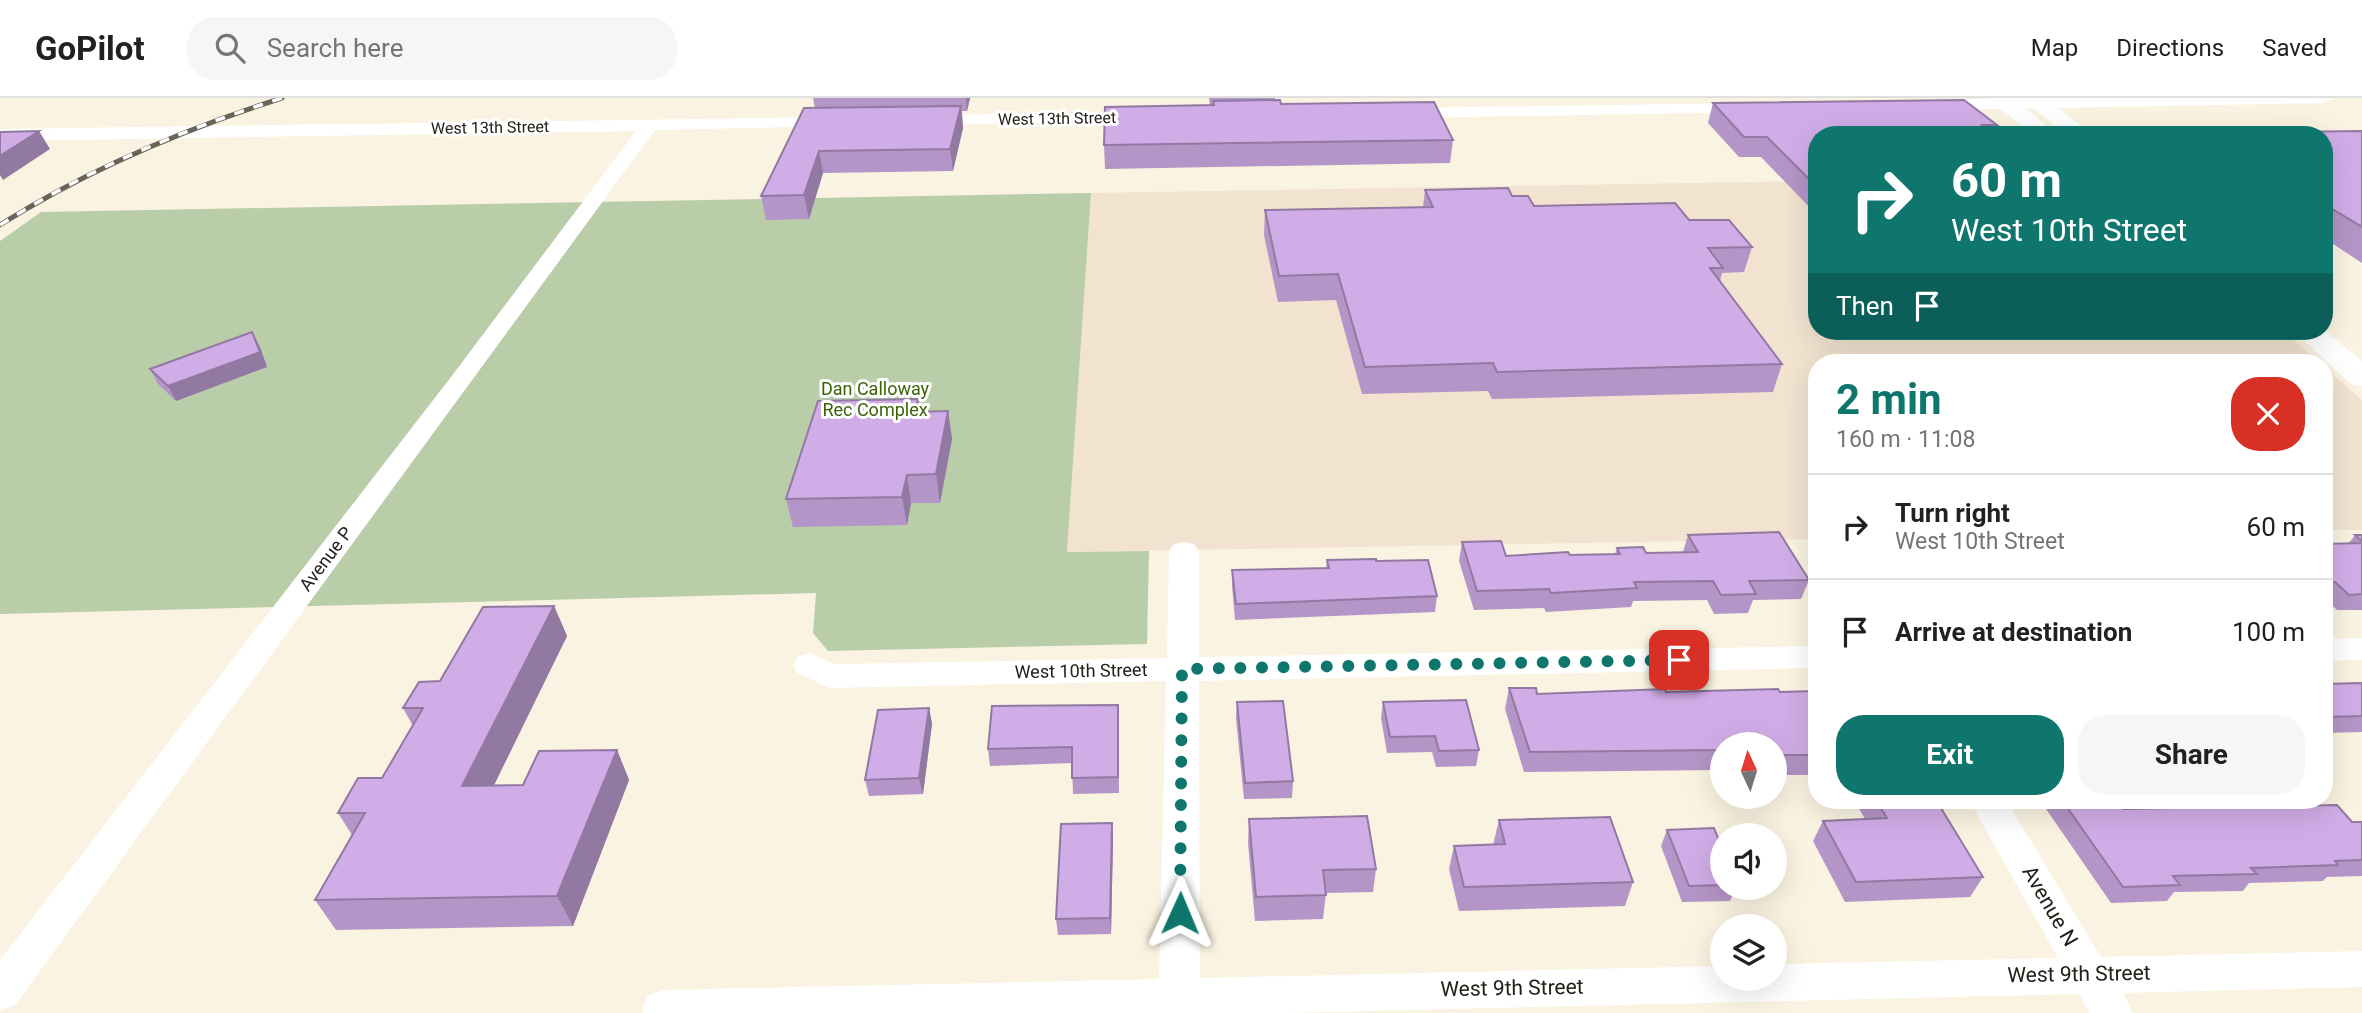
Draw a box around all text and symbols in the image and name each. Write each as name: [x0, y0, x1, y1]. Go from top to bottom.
search box: [187, 17, 677, 80]
text: GoPilot: [35, 29, 145, 68]
icon: search: [211, 29, 249, 67]
text: Search here: [267, 33, 403, 63]
text: Map: [2031, 34, 2078, 62]
text: Directions: [2116, 34, 2224, 62]
text: Saved: [2262, 34, 2327, 62]
street label: West 13th Street: [998, 108, 1116, 129]
street label: West 13th Street: [431, 117, 549, 138]
text: 60 m: [1951, 152, 2062, 209]
icon: right: [1836, 154, 1927, 245]
text: West 10th Street: [1951, 211, 2187, 249]
icon: arrive: [1908, 287, 1946, 325]
text: Then: [1836, 291, 1894, 321]
text: 2 min: [1836, 375, 1942, 424]
button: close: [2231, 377, 2305, 451]
park label: Dan Calloway Rec Complex: [821, 378, 930, 420]
text: 160 m · 11:08: [1836, 426, 1975, 453]
text: Turn right: [1895, 498, 2010, 528]
icon: right: [1836, 508, 1874, 546]
text: 60 m: [2247, 512, 2305, 542]
street label: Avenue P: [295, 523, 356, 595]
text: West 10th Street: [1895, 528, 2065, 555]
icon: arrive: [1836, 613, 1874, 651]
text: Arrive at destination: [1895, 617, 2132, 647]
text: 100 m: [2232, 617, 2305, 647]
pin: [1649, 630, 1709, 690]
icon: arrive: [1660, 641, 1698, 679]
street label: West 10th Street: [1014, 659, 1148, 682]
button: Exit: [1836, 715, 2064, 795]
button: Share: [2078, 715, 2305, 795]
north arrow: [1710, 732, 1787, 808]
map controls: [1710, 732, 1787, 991]
button: sound: [1710, 823, 1787, 900]
street label: Avenue N: [2017, 862, 2083, 950]
position arrow: [1143, 876, 1217, 950]
button: layers: [1710, 914, 1787, 991]
street label: West 9th Street: [2007, 961, 2151, 987]
street label: West 9th Street: [1440, 975, 1584, 1001]

